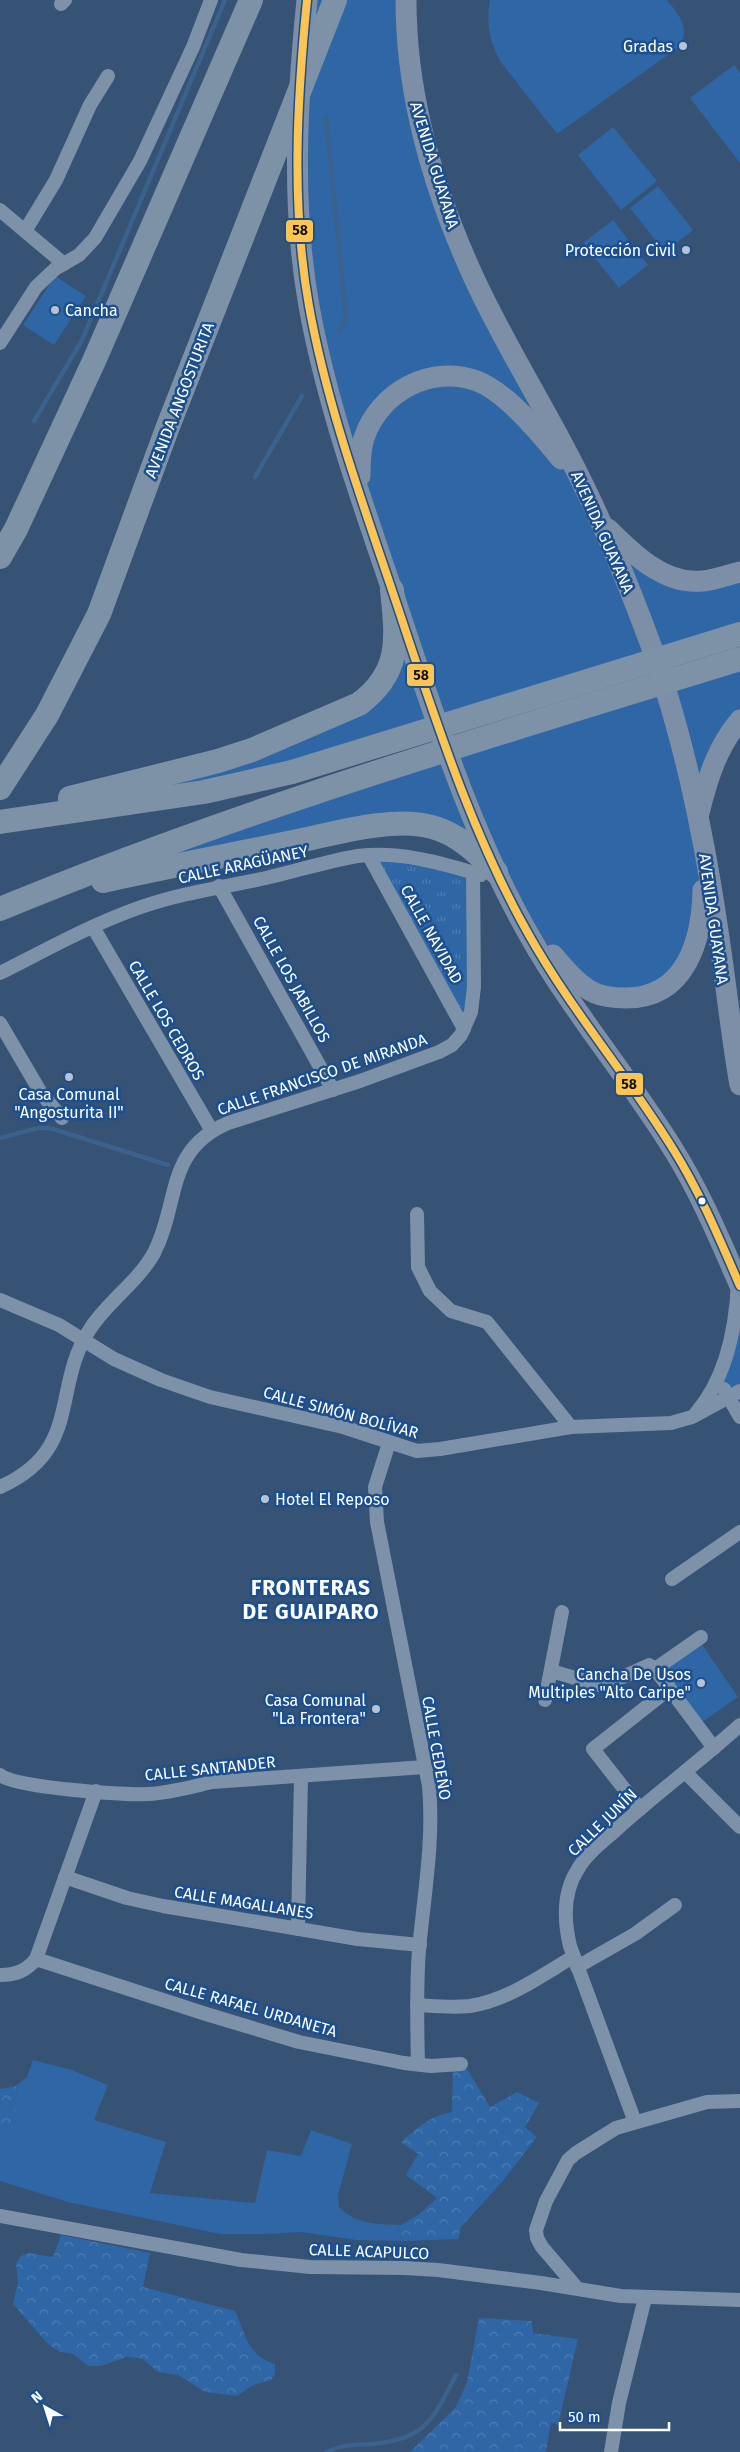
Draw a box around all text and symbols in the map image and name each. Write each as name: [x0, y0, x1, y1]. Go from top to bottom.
place label: Gradas: [623, 37, 673, 56]
marker: Gradas: [677, 40, 689, 52]
street label: AVENIDA GUAYANA: [406, 99, 463, 232]
line badge: 58: [285, 219, 314, 243]
text: 58: [292, 222, 308, 239]
place label: Protección Civil: [565, 241, 676, 260]
marker: Protección Civil: [680, 244, 692, 256]
place label: Cancha: [65, 301, 118, 320]
marker: Cancha: [49, 304, 61, 316]
street label: AVENIDA ANGOSTURITA: [141, 319, 218, 481]
street label: AVENIDA GUAYANA: [567, 468, 638, 597]
line badge: 58: [406, 663, 435, 687]
text: 58: [413, 667, 429, 684]
street label: CALLE ARAGÜANEY: [176, 841, 310, 888]
street label: AVENIDA GUAYANA: [695, 852, 732, 986]
street label: CALLE NAVIDAD: [397, 882, 467, 987]
street label: CALLE LOS JABILLOS: [249, 913, 334, 1046]
street label: CALLE LOS CEDROS: [125, 957, 209, 1084]
street label: CALLE FRANCISCO DE MIRANDA: [215, 1029, 430, 1119]
marker: Casa Comunal "Angosturita II": [63, 1071, 75, 1083]
line badge: 58: [615, 1072, 644, 1096]
text: 58: [621, 1076, 637, 1093]
place label: Casa Comunal "Angosturita II": [14, 1085, 124, 1122]
unlabelled marker: [697, 1196, 707, 1206]
street label: CALLE SIMÓN BOLÍVAR: [261, 1382, 421, 1442]
place label: Hotel El Reposo: [275, 1490, 390, 1509]
marker: Hotel El Reposo: [259, 1493, 271, 1505]
district label: FRONTERAS DE GUAIPARO: [242, 1575, 380, 1625]
place label: Cancha De Usos Multiples "Alto Caripe": [528, 1665, 691, 1702]
marker: Cancha De Usos Multiples "Alto Caripe": [695, 1677, 707, 1689]
place label: Casa Comunal "La Frontera": [265, 1691, 366, 1728]
street label: CALLE CEDEÑO: [418, 1695, 455, 1802]
marker: Casa Comunal "La Frontera": [370, 1703, 382, 1715]
street label: CALLE SANTANDER: [144, 1752, 277, 1785]
street label: CALLE JUNÍN: [563, 1784, 641, 1860]
street label: CALLE MAGALLANES: [173, 1882, 315, 1923]
street label: CALLE RAFAEL URDANETA: [162, 1974, 340, 2041]
street label: CALLE ACAPULCO: [308, 2240, 430, 2263]
north arrow: [20, 2382, 70, 2432]
text: N: [28, 2388, 46, 2407]
scale bar: [560, 2400, 669, 2432]
text: 50 m: [568, 2408, 601, 2426]

